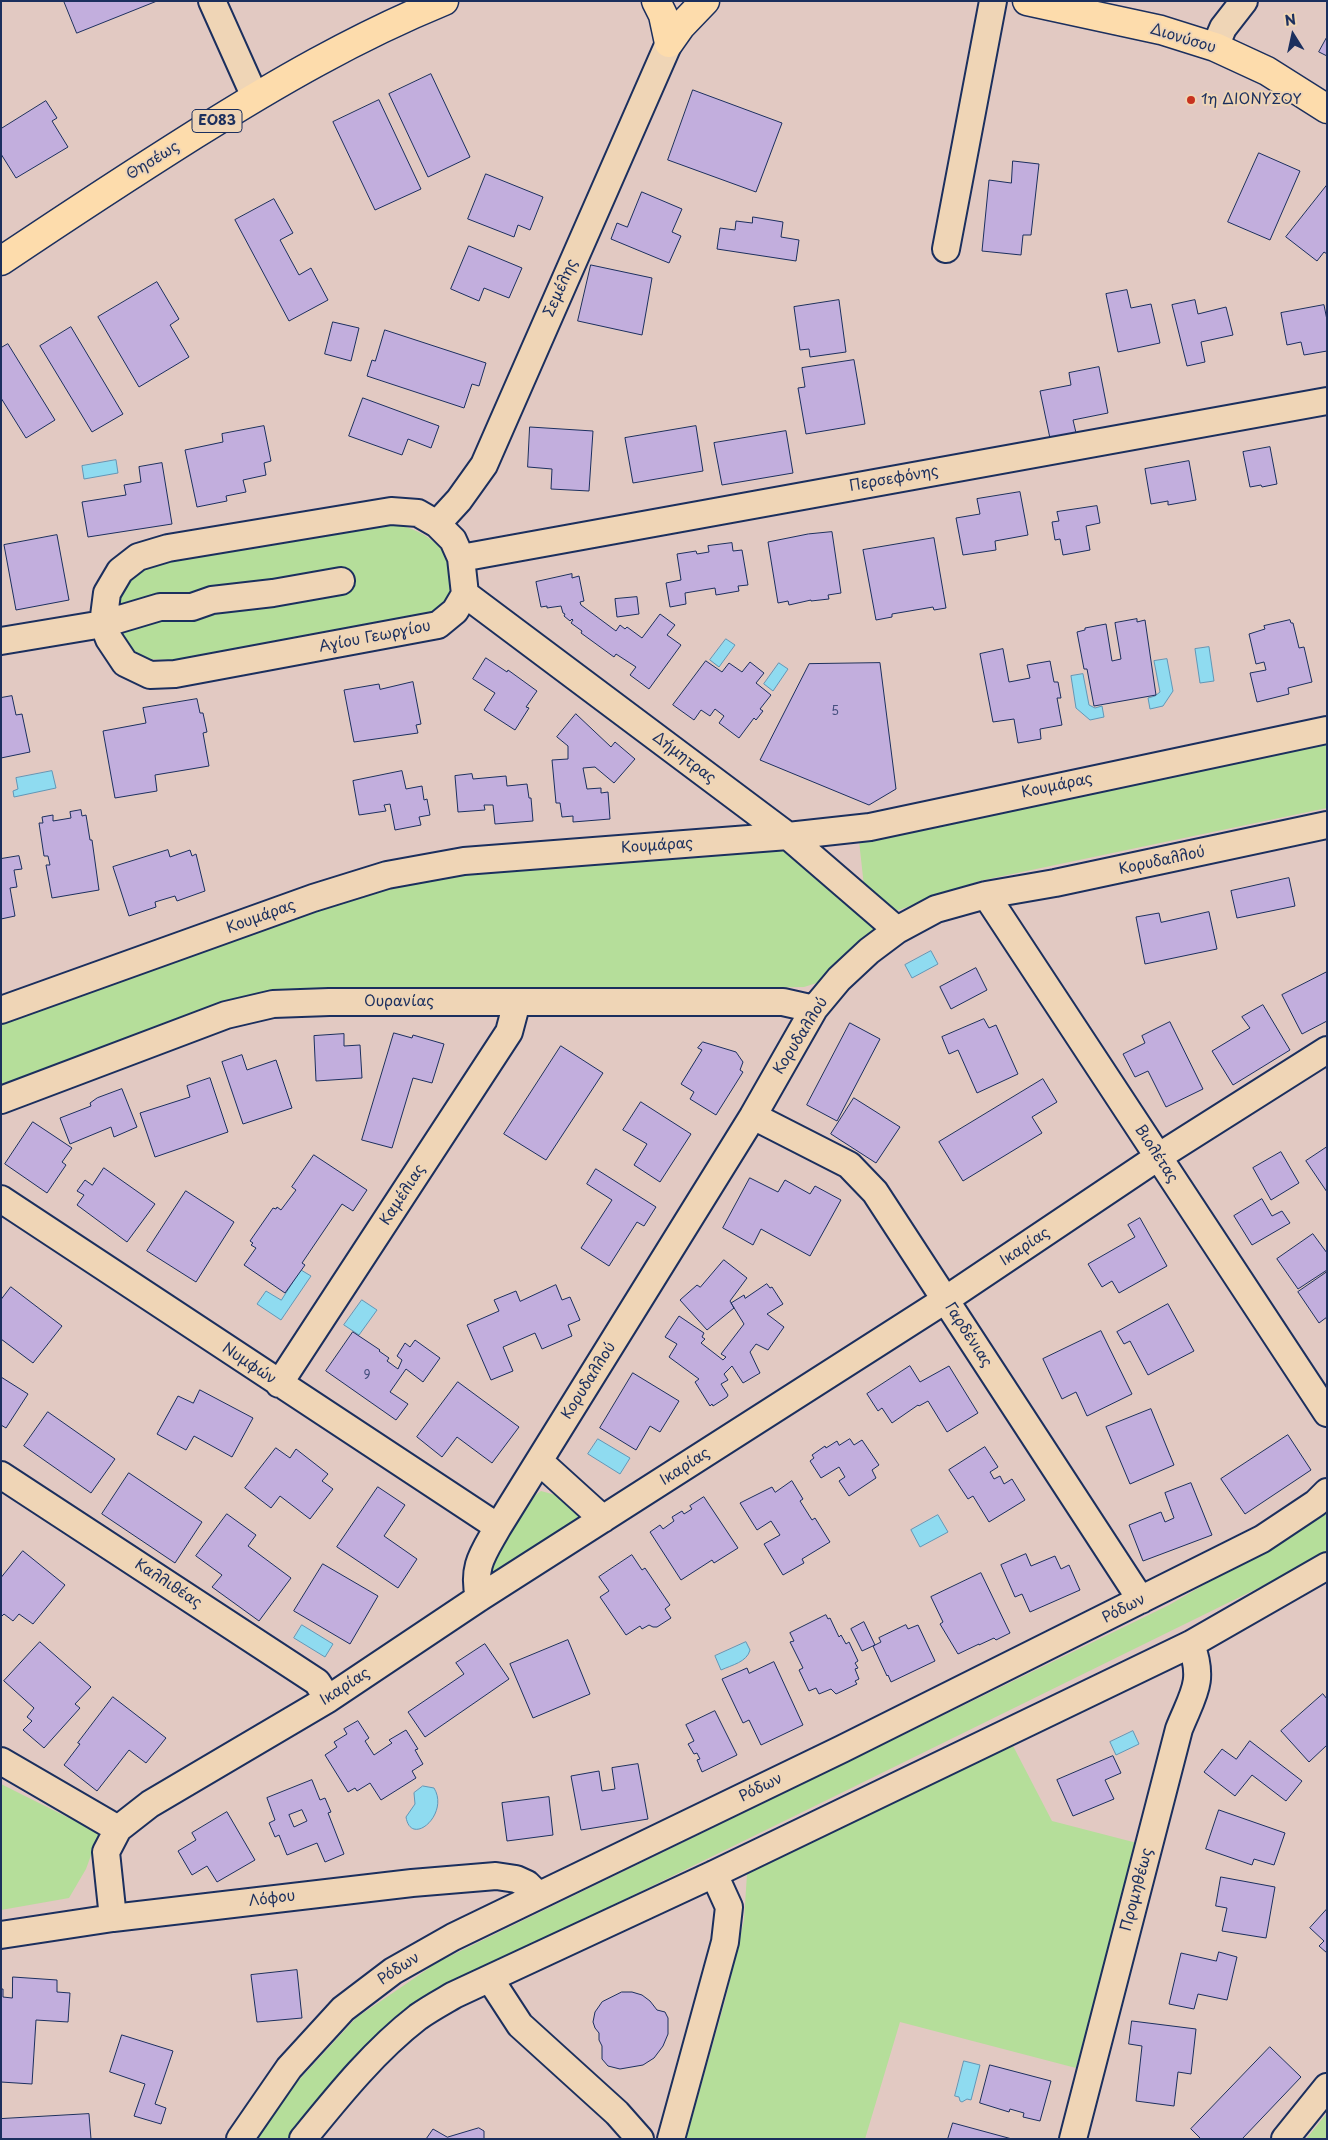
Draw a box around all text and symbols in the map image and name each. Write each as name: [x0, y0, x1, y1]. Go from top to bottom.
text: N: [1283, 8, 1298, 31]
north arrow: [1268, 10, 1318, 60]
street label: Διονύσου: [1148, 20, 1218, 58]
place label: 1η ΔΙΟΝΥΣΟΥ: [1201, 91, 1302, 109]
marker: 1η ΔΙΟΝΥΣΟΥ: [1185, 94, 1197, 106]
road number: ΕΟ83: [192, 110, 242, 132]
street label: Θησέως: [123, 138, 183, 184]
street label: Σεμέλης: [540, 256, 582, 320]
street label: Περσεφόνης: [848, 462, 940, 496]
street label: Αγίου Γεωργίου: [318, 617, 432, 657]
house number: 5: [831, 705, 839, 719]
street label: Δήμητρας: [649, 728, 719, 788]
street label: Κουμάρας: [1020, 770, 1094, 802]
street label: Κουμάρας: [620, 835, 694, 857]
street label: Κορυδαλλού: [1117, 843, 1207, 879]
street label: Κουμάρας: [224, 896, 298, 938]
street label: Ουρανίας: [364, 993, 434, 1011]
street label: Κορυδαλλού: [770, 994, 832, 1078]
street label: Βιολέτας: [1131, 1122, 1181, 1186]
street label: Καμέλιας: [377, 1161, 429, 1229]
street label: Ικαρίας: [997, 1224, 1053, 1270]
street label: Γαρδένιας: [941, 1299, 995, 1371]
street label: Νυμφών: [219, 1339, 279, 1389]
street label: Κορυδαλλού: [558, 1339, 620, 1423]
house number: 9: [363, 1369, 371, 1383]
street label: Ικαρίας: [657, 1444, 713, 1490]
street label: Καλλιθέας: [131, 1556, 205, 1612]
street label: Ρόδων: [1099, 1591, 1149, 1627]
street label: Ικαρίας: [317, 1664, 373, 1710]
street label: Ρόδων: [736, 1770, 786, 1806]
street label: Προμηθέως: [1117, 1846, 1157, 1934]
street label: Λόφου: [248, 1887, 296, 1911]
street label: Ρόδων: [375, 1949, 423, 1989]

